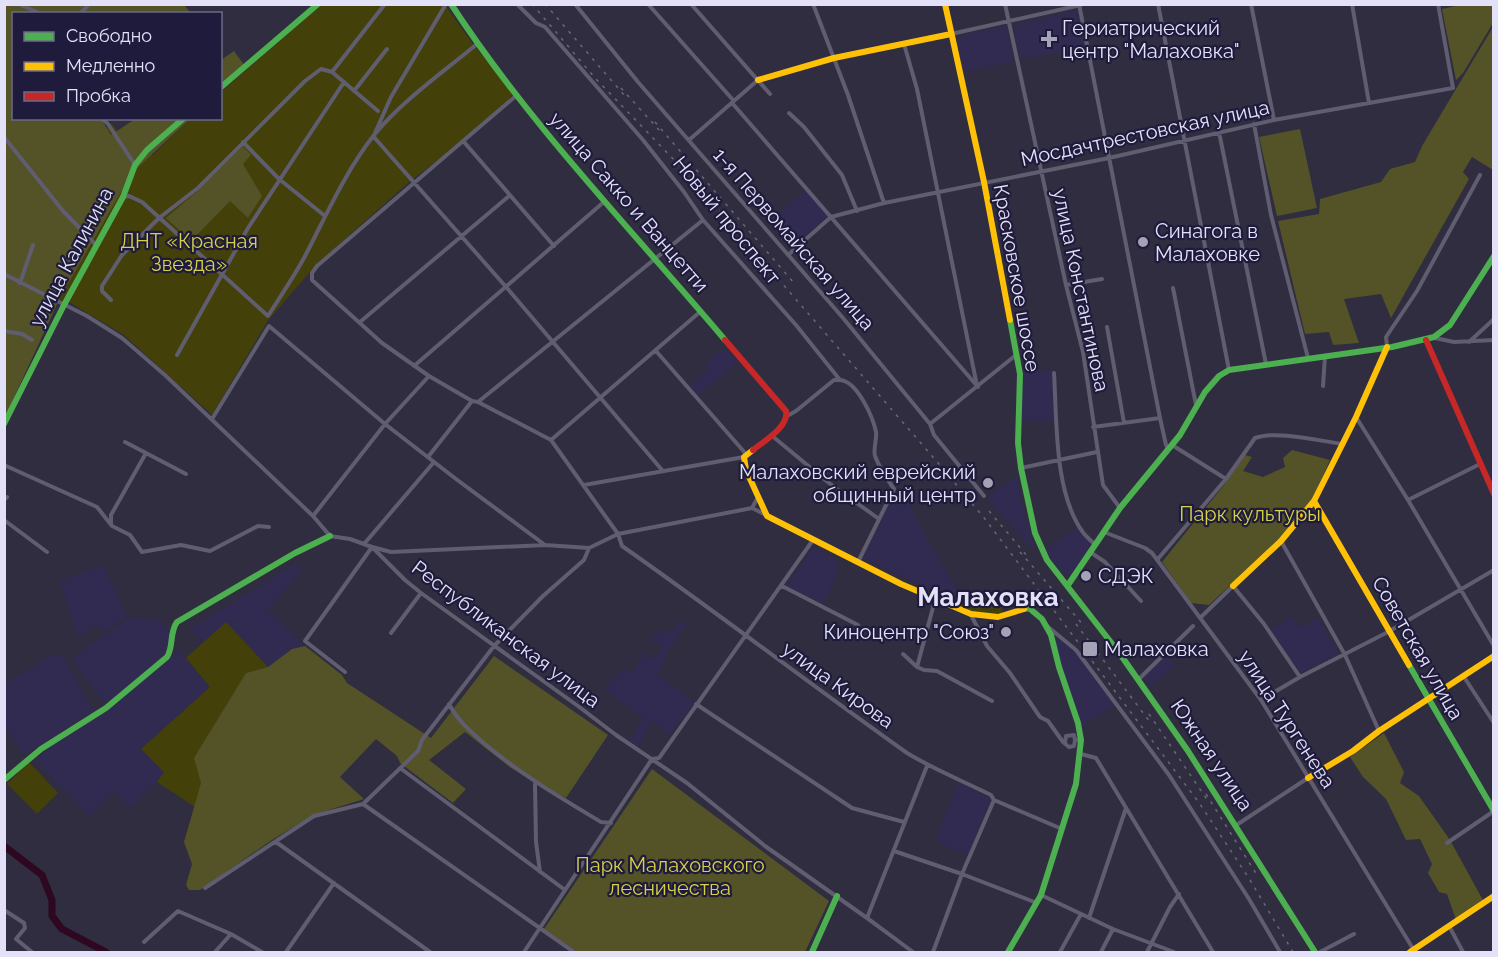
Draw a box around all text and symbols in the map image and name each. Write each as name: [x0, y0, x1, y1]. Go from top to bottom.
legend: [12, 12, 222, 120]
place label: Гериатрический центр "Малаховка": [1062, 16, 1240, 63]
text: Свободно: [66, 25, 152, 46]
marker: Гериатрический центр "Малаховка": [1040, 30, 1058, 48]
text: Медленно: [66, 55, 155, 76]
text: Пробка: [66, 85, 131, 106]
street label: Мосдачтрестовская улица: [1019, 95, 1271, 171]
street label: улица Сакко и Ванцетти: [544, 107, 714, 297]
street label: 1-я Первомайская улица: [708, 143, 880, 335]
street label: Новый проспект: [668, 151, 786, 289]
street label: Красковское шоссе: [989, 182, 1045, 374]
street label: улица Калинина: [24, 183, 118, 331]
street label: улица Константинова: [1048, 186, 1114, 394]
place label: Синагога в Малаховке: [1155, 219, 1260, 266]
park label: ДНТ «Красная Звезда»: [120, 229, 258, 276]
marker: Синагога в Малаховке: [1136, 235, 1150, 249]
place label: Малаховский еврейский общинный центр: [739, 460, 976, 507]
marker: Малаховский еврейский общинный центр: [981, 476, 995, 490]
park label: Парк культуры: [1179, 502, 1321, 526]
street label: Республиканская улица: [407, 555, 605, 713]
place label: СДЭК: [1098, 564, 1154, 588]
marker: СДЭК: [1079, 569, 1093, 583]
street label: Советская улица: [1367, 572, 1469, 724]
district label: Малаховка: [917, 582, 1059, 612]
place label: Киноцентр "Союз": [823, 620, 994, 644]
marker: Киноцентр "Союз": [999, 625, 1013, 639]
street label: улица Кирова: [778, 636, 898, 734]
place label: Малаховка: [1104, 637, 1209, 661]
marker: Малаховка: [1081, 640, 1099, 658]
street label: улица Тургенева: [1233, 645, 1341, 793]
street label: Южная улица: [1166, 695, 1258, 815]
park label: Парк Малаховского лесничества: [575, 853, 765, 900]

